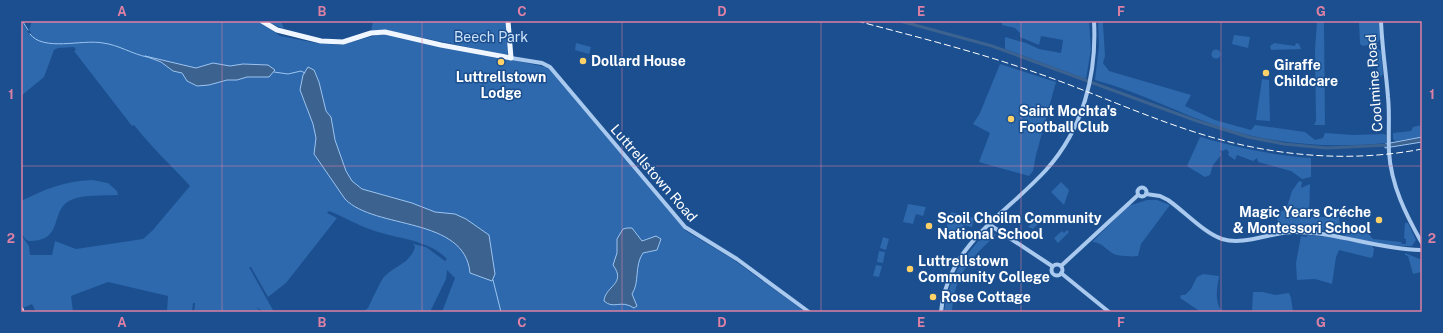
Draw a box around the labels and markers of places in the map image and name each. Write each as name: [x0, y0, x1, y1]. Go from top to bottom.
place label: Dollard House: [591, 53, 686, 69]
marker: Dollard House: [578, 56, 588, 66]
marker: Luttrellstown Lodge: [496, 57, 506, 67]
place label: Giraffe Childcare: [1274, 57, 1338, 89]
marker: Giraffe Childcare: [1261, 68, 1271, 78]
place label: Luttrellstown Lodge: [456, 69, 546, 101]
place label: Saint Mochta's Football Club: [1019, 103, 1117, 135]
marker: Saint Mochta's Football Club: [1006, 114, 1016, 124]
place label: Magic Years Créche & Montessori School: [1233, 204, 1371, 236]
place label: Scoil Choilm Community National School: [937, 210, 1102, 242]
marker: Magic Years Créche & Montessori School: [1374, 215, 1384, 225]
marker: Scoil Choilm Community National School: [924, 221, 934, 231]
place label: Luttrellstown Community College: [918, 253, 1050, 285]
marker: Luttrellstown Community College: [905, 264, 915, 274]
place label: Rose Cottage: [941, 289, 1031, 305]
marker: Rose Cottage: [928, 292, 938, 302]

